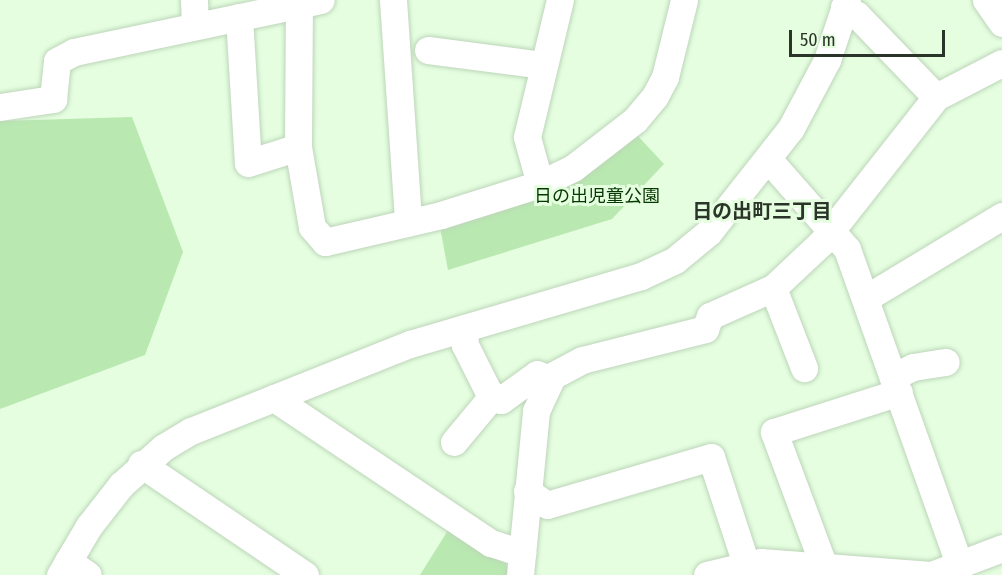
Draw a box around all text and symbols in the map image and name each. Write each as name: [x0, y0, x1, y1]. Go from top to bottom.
scale bar: [792, 18, 948, 56]
text: 50 m: [800, 29, 836, 51]
park label: 日の出児童公園: [534, 185, 660, 207]
district label: 日の出町三丁目: [692, 199, 832, 223]

